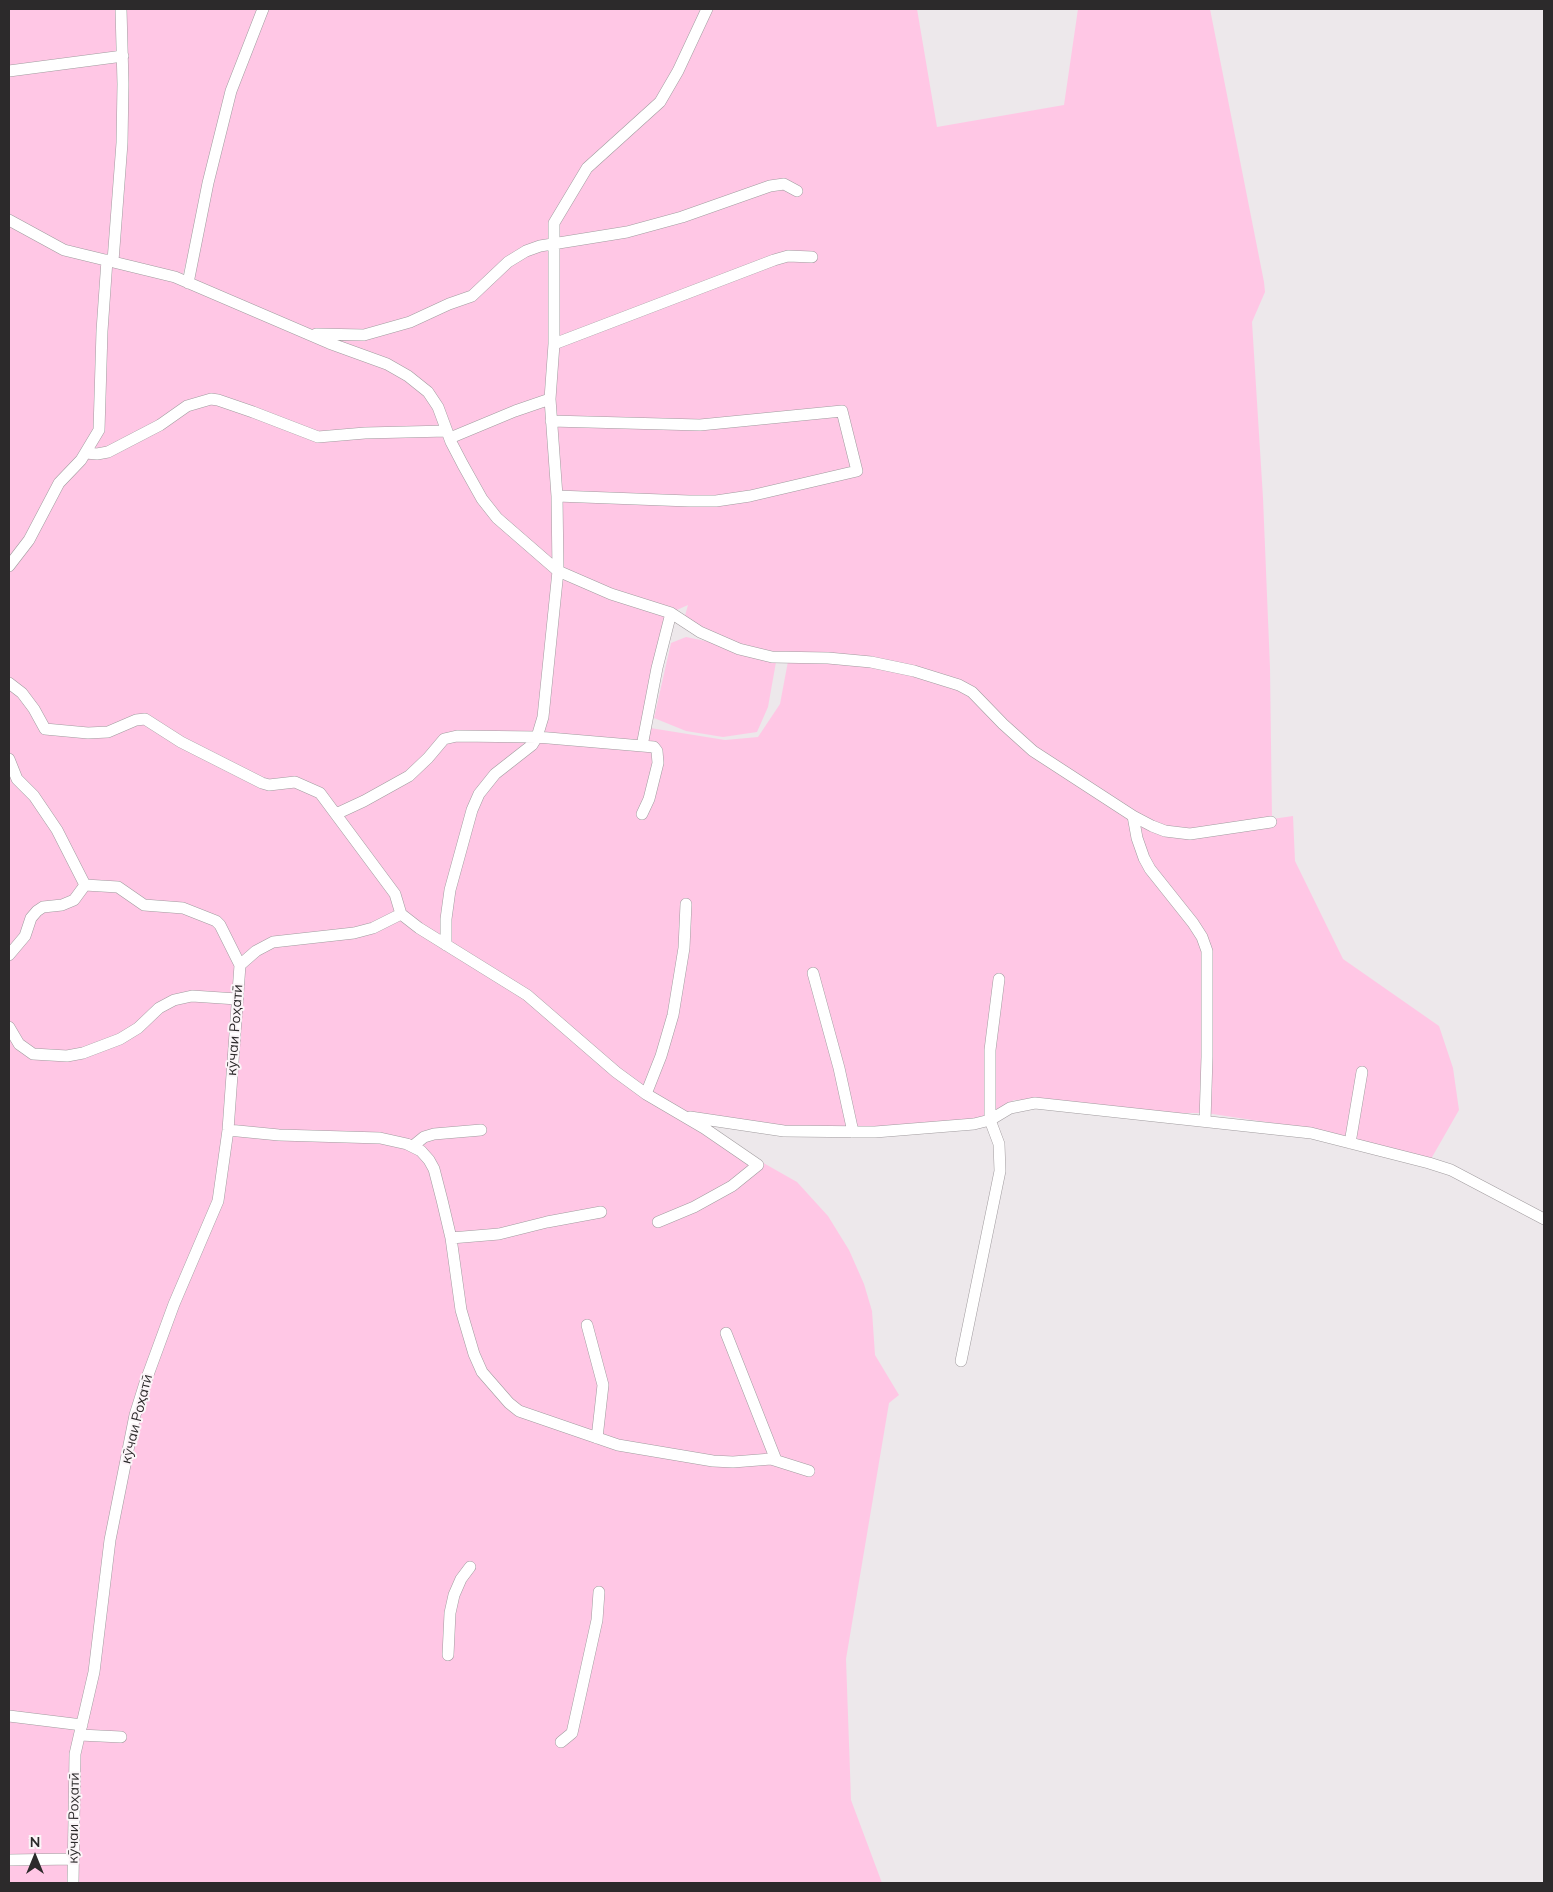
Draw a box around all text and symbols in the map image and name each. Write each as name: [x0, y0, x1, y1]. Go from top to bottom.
street label: кӯчаи Роҳатӣ: [223, 984, 247, 1076]
street label: кӯчаи Роҳатӣ: [118, 1373, 156, 1465]
street label: кӯчаи Роҳатӣ: [65, 1772, 83, 1864]
north arrow: [10, 1832, 60, 1882]
text: N: [30, 1833, 40, 1851]

